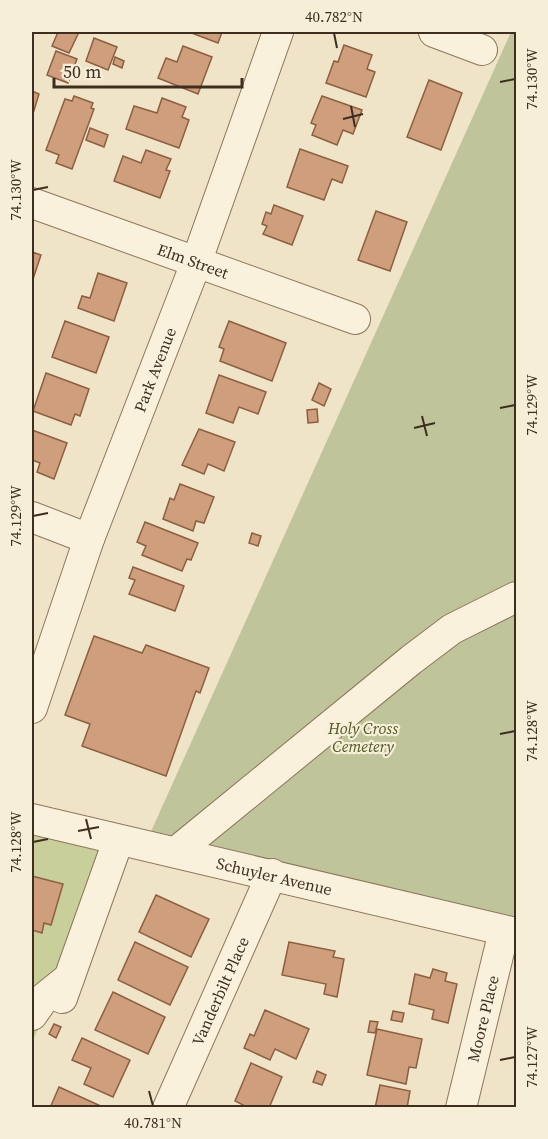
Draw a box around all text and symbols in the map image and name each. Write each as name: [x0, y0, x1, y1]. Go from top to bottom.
text: 40.782°N: [305, 6, 363, 27]
text: 74.130°W: [521, 48, 542, 110]
scale bar: [54, 51, 242, 89]
text: 50 m: [63, 59, 101, 84]
text: 74.130°W: [5, 159, 26, 221]
street label: Elm Street: [154, 238, 232, 284]
street label: Park Avenue: [128, 324, 181, 415]
text: 74.129°W: [521, 374, 542, 436]
text: 74.129°W: [5, 485, 26, 547]
text: 74.128°W: [521, 700, 542, 762]
park label: Holy Cross Cemetery: [327, 717, 398, 757]
text: 74.128°W: [5, 811, 26, 873]
street label: Schuyler Avenue: [214, 852, 334, 900]
street label: Vanderbilt Place: [186, 933, 254, 1049]
street label: Moore Place: [462, 973, 504, 1064]
text: 74.127°W: [521, 1026, 542, 1088]
text: 40.781°N: [124, 1112, 182, 1133]

